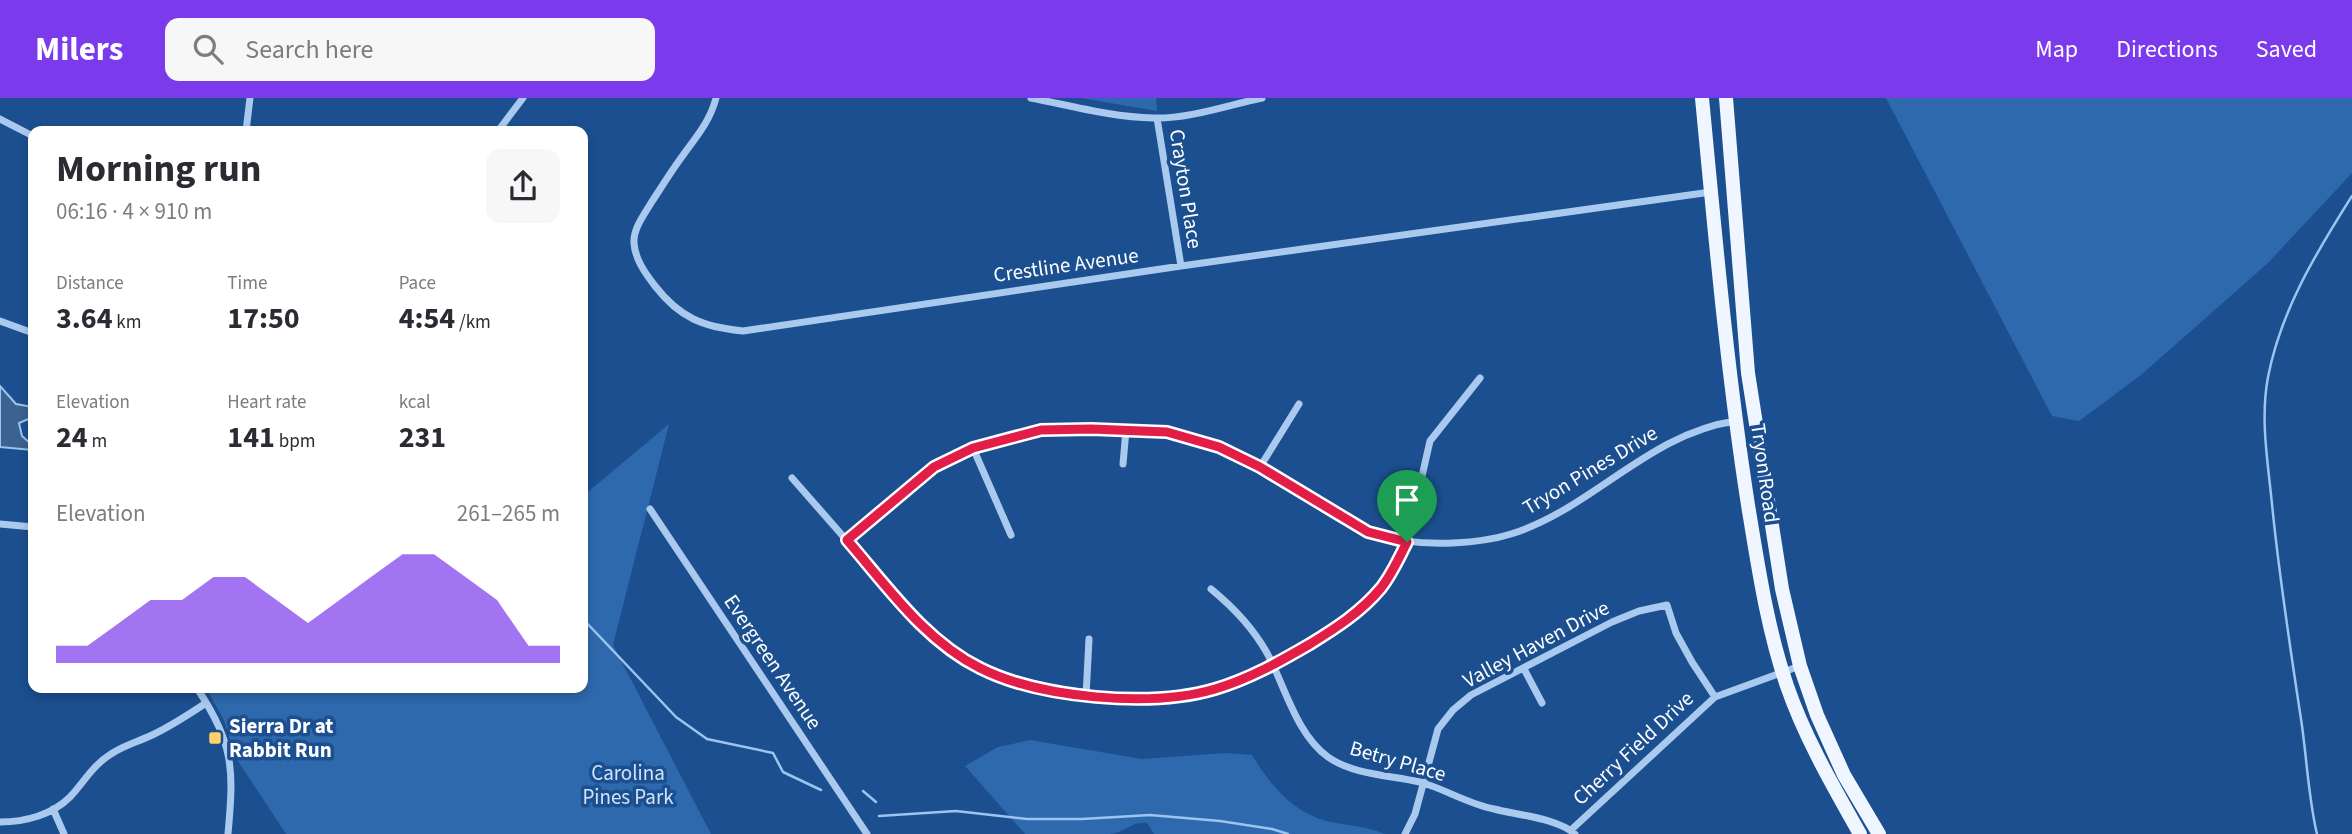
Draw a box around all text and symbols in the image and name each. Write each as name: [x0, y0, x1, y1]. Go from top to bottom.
search box: [165, 18, 655, 81]
text: Milers: [35, 26, 123, 73]
icon: search: [189, 30, 227, 68]
text: Search here: [245, 31, 373, 68]
text: Map: [2035, 32, 2078, 67]
text: Directions: [2116, 32, 2218, 67]
text: Saved: [2256, 32, 2317, 67]
street label: Crayton Place: [1162, 127, 1210, 251]
text: Morning run: [56, 142, 261, 196]
button: share: [486, 149, 560, 223]
text: 06:16 · 4 × 910 m: [56, 195, 212, 228]
street label: Crestline Avenue: [991, 240, 1141, 290]
text: Distance: [56, 270, 124, 297]
text: Time: [227, 270, 267, 297]
text: Pace: [399, 270, 436, 297]
text: 3.64: [56, 297, 113, 340]
text: 17:50: [227, 297, 300, 340]
text: 4:54: [399, 297, 455, 340]
text: km: [113, 309, 142, 336]
text: /km: [455, 309, 491, 336]
text: Elevation: [56, 389, 130, 416]
text: Heart rate: [227, 389, 306, 416]
text: kcal: [399, 389, 431, 416]
text: 24: [56, 416, 88, 459]
text: 141: [227, 416, 275, 459]
text: 231: [399, 416, 446, 459]
street label: Tryon Pines Drive: [1517, 418, 1663, 522]
street label: Tryon Road: [1743, 421, 1787, 525]
text: m: [88, 428, 107, 455]
text: bpm: [275, 428, 315, 455]
pin: [1377, 470, 1437, 542]
icon: arrive: [1388, 481, 1426, 519]
text: Elevation: [56, 497, 146, 530]
text: 261–265 m: [457, 497, 560, 530]
street label: Evergreen Avenue: [717, 589, 829, 735]
street label: Valley Haven Drive: [1458, 593, 1614, 695]
street label: Cherry Field Drive: [1566, 684, 1700, 812]
place label: Sierra Dr at Rabbit Run: [229, 711, 333, 765]
marker: Sierra Dr at Rabbit Run: [207, 730, 223, 746]
street label: Betry Place: [1346, 733, 1450, 789]
park label: Carolina Pines Park: [582, 758, 674, 812]

